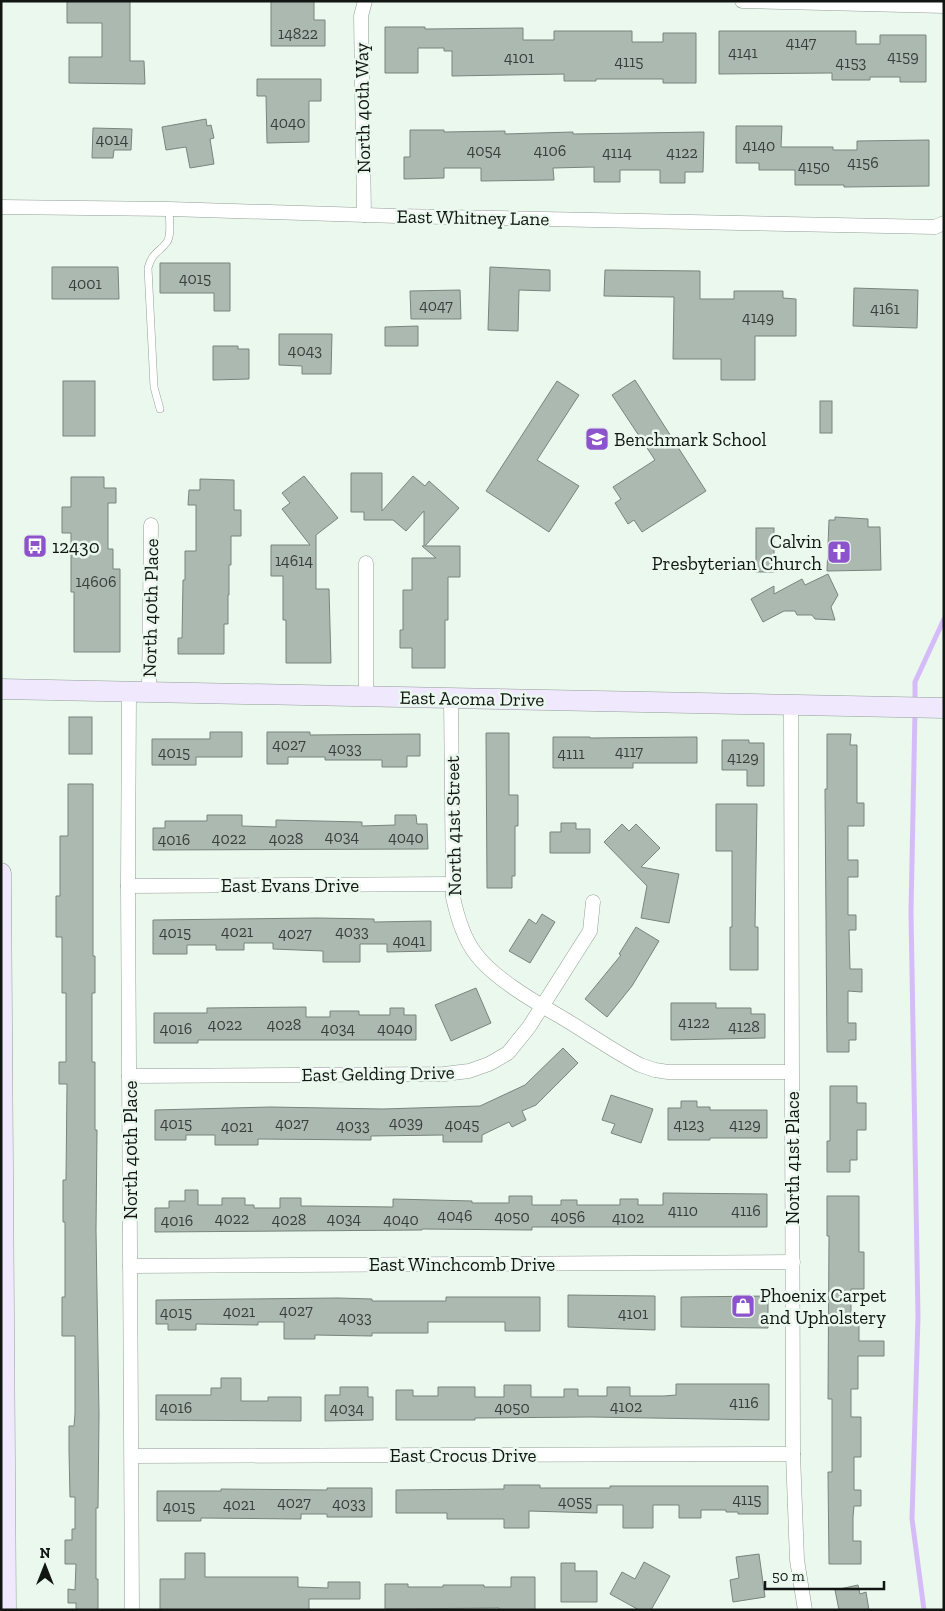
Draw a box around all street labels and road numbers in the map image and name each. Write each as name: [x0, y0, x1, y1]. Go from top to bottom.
street label: North 40th Way: [350, 42, 375, 174]
street label: East Whitney Lane: [397, 205, 550, 230]
street label: North 40th Place: [138, 538, 163, 678]
street label: East Acoma Drive: [399, 686, 545, 711]
street label: North 41st Street: [441, 756, 466, 896]
street label: East Evans Drive: [221, 874, 359, 897]
street label: East Gelding Drive: [301, 1061, 455, 1086]
street label: North 40th Place: [119, 1080, 142, 1220]
street label: North 41st Place: [781, 1091, 804, 1225]
street label: East Winchcomb Drive: [369, 1253, 555, 1276]
street label: East Crocus Drive: [390, 1444, 536, 1467]

